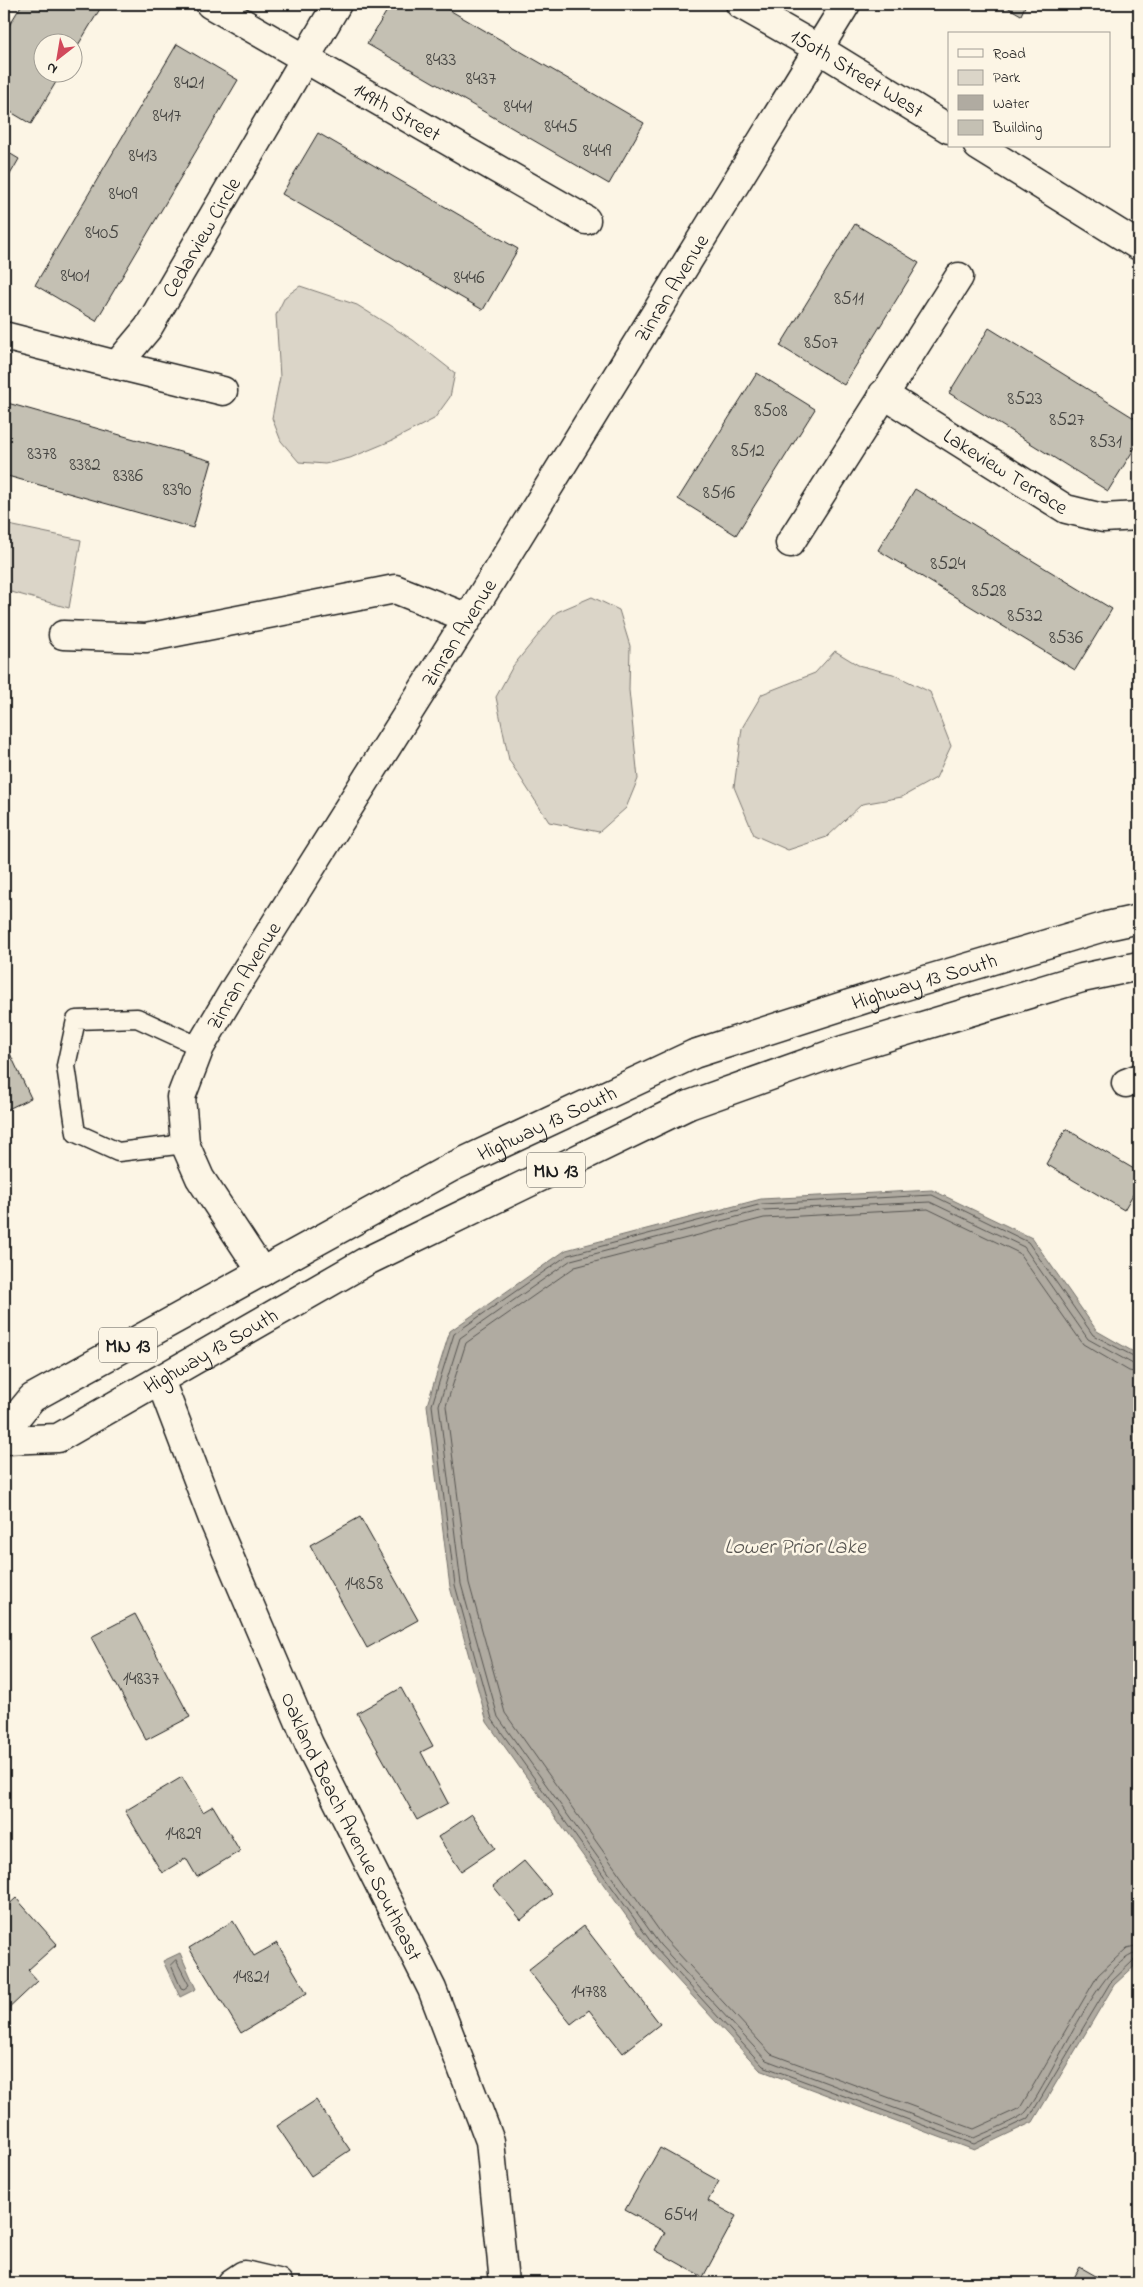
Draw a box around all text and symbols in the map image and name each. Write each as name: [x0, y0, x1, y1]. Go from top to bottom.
street label: 150th Street West: [784, 22, 929, 127]
north arrow: [32, 32, 82, 82]
legend: [948, 32, 1110, 148]
text: Road: [993, 43, 1026, 65]
house number: 8433: [426, 47, 456, 74]
text: N: [43, 56, 62, 79]
house number: 8437: [466, 66, 496, 93]
text: Park: [993, 67, 1021, 89]
house number: 8421: [174, 70, 204, 97]
street label: 149th Street: [347, 76, 446, 150]
text: Water: [993, 93, 1029, 115]
house number: 8441: [504, 94, 532, 121]
house number: 8417: [153, 103, 182, 130]
house number: 8445: [544, 114, 578, 141]
text: Building: [992, 117, 1042, 140]
house number: 8449: [583, 138, 612, 165]
house number: 8413: [129, 143, 158, 170]
street label: Cedarview Circle: [156, 172, 250, 304]
house number: 8409: [109, 181, 138, 208]
house number: 8405: [85, 220, 119, 247]
street label: Zinran Avenue: [628, 228, 718, 349]
house number: 8401: [60, 263, 90, 290]
house number: 8446: [453, 265, 485, 292]
house number: 8511: [834, 286, 864, 313]
house number: 8507: [804, 330, 838, 357]
house number: 8523: [1007, 386, 1043, 413]
house number: 8508: [754, 398, 788, 425]
house number: 8527: [1049, 407, 1085, 434]
street label: Lakeview Terrace: [936, 422, 1074, 524]
house number: 8531: [1090, 429, 1122, 456]
house number: 8512: [731, 438, 765, 465]
house number: 8378: [27, 441, 57, 468]
house number: 8382: [69, 452, 101, 479]
house number: 8386: [113, 463, 143, 490]
house number: 8390: [163, 477, 191, 504]
house number: 8516: [703, 480, 735, 507]
house number: 8524: [930, 551, 966, 578]
street label: Zinran Avenue: [415, 573, 506, 693]
house number: 8528: [972, 578, 1006, 605]
house number: 8532: [1007, 603, 1043, 630]
house number: 8536: [1049, 625, 1083, 652]
street label: Zinran Avenue: [200, 916, 290, 1036]
street label: Highway 13 South: [848, 946, 1001, 1019]
street label: Highway 13 South: [473, 1079, 622, 1170]
road number: MN 13: [527, 1152, 585, 1188]
street label: Highway 13 South: [139, 1302, 284, 1403]
road number: MN 13: [99, 1328, 157, 1362]
water label: Lower Prior Lake: [724, 1532, 867, 1564]
house number: 14858: [345, 1571, 384, 1598]
house number: 14837: [123, 1666, 160, 1693]
street label: Oakland Beach Avenue Southeast: [272, 1688, 429, 1967]
house number: 14829: [165, 1821, 201, 1848]
house number: 14821: [233, 1964, 269, 1991]
house number: 14788: [571, 1979, 607, 2006]
house number: 6541: [664, 2202, 698, 2229]

